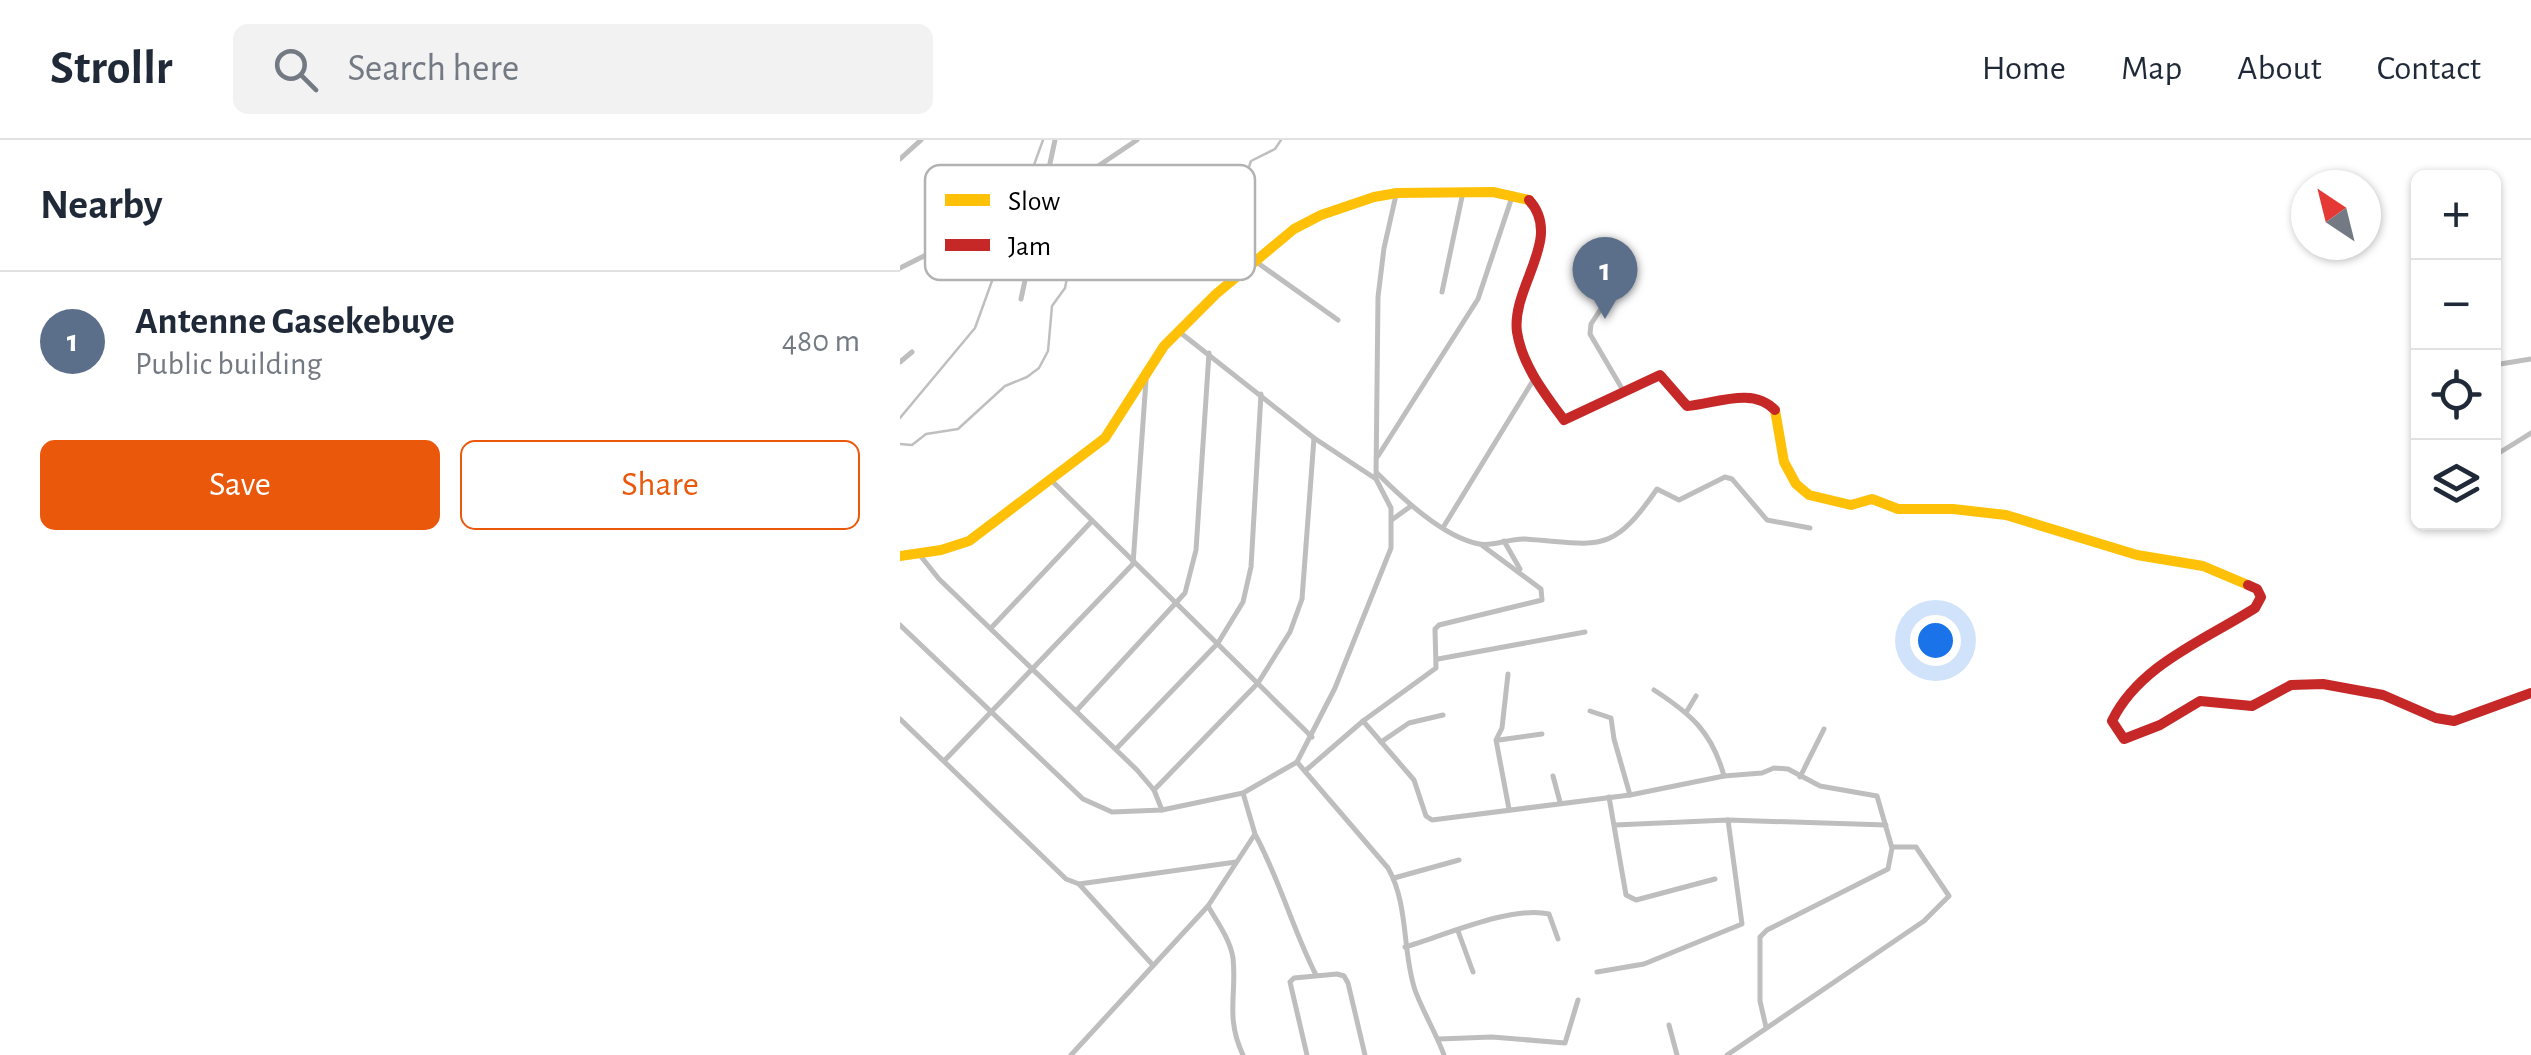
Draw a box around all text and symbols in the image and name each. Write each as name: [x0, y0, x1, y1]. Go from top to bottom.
search box: [233, 24, 933, 114]
icon: search: [268, 42, 323, 97]
text: Strollr: [50, 45, 173, 93]
text: Search here: [348, 50, 519, 88]
text: Home: [1982, 51, 2066, 86]
text: Map: [2121, 51, 2182, 86]
text: About: [2237, 51, 2322, 86]
text: Contact: [2377, 51, 2481, 86]
legend: [925, 165, 1255, 280]
north arrow: [2291, 170, 2381, 260]
map controls: [2411, 170, 2501, 530]
button: +: [2411, 170, 2501, 260]
text: Nearby: [40, 184, 163, 226]
text: Slow: [1008, 188, 1060, 216]
text: Jam: [1008, 233, 1051, 261]
pin: 1: [1572, 236, 1638, 319]
button: −: [2411, 260, 2501, 350]
text: Antenne Gasekebuye: [135, 303, 455, 341]
text: 1: [67, 325, 78, 357]
text: 480 m: [782, 325, 860, 357]
text: Public building: [135, 348, 322, 380]
button: locate: [2411, 350, 2501, 440]
button: Save: [40, 440, 440, 530]
button: Share: [460, 440, 860, 530]
button: layers: [2411, 440, 2501, 530]
your location: [1910, 615, 1961, 666]

